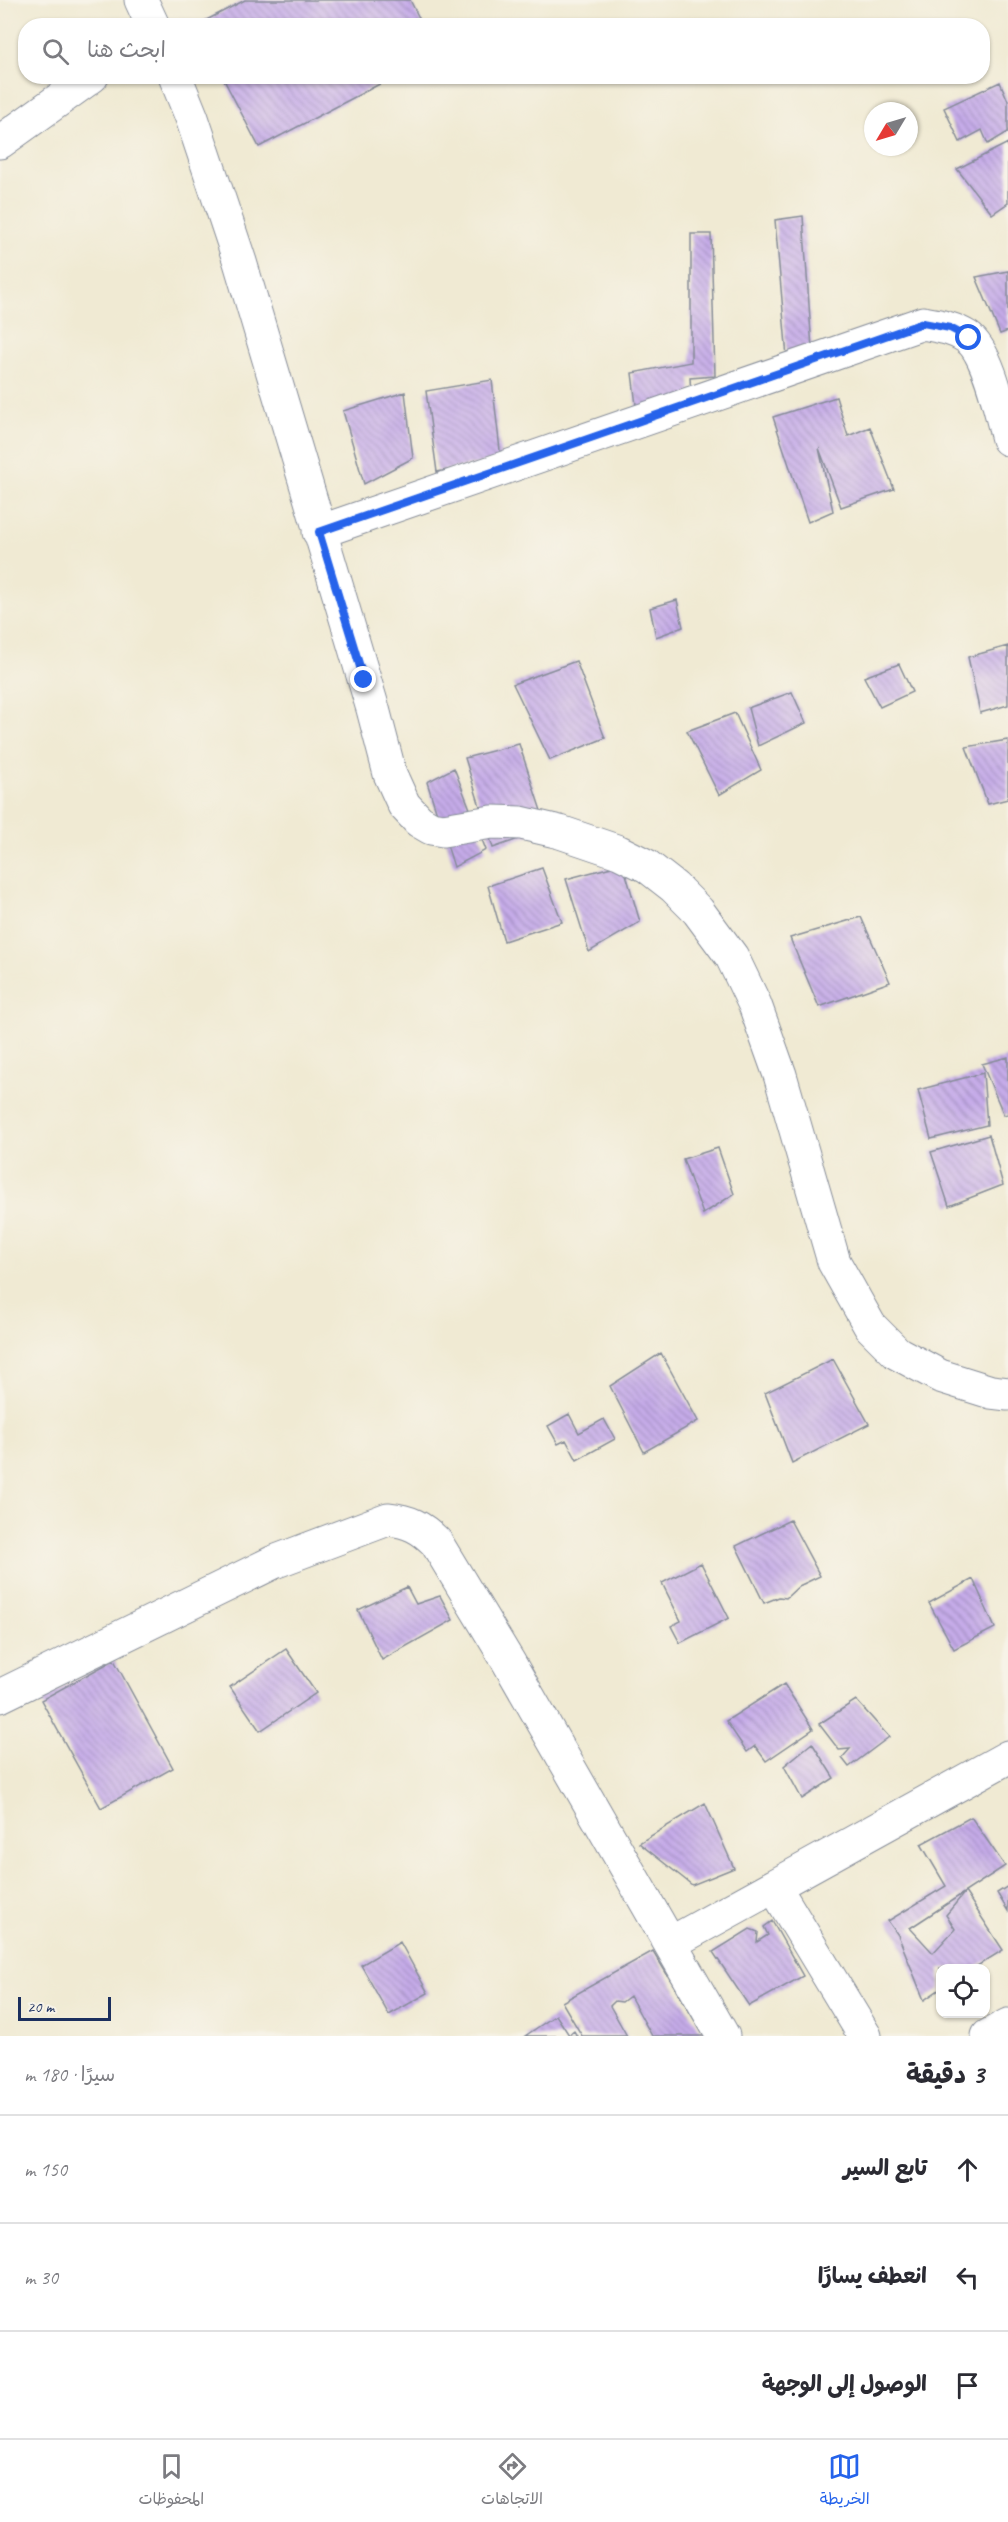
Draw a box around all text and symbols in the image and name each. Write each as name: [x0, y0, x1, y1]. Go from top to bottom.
search box: [18, 18, 990, 84]
icon: search: [39, 35, 72, 68]
text: ابحث هنا: [87, 36, 166, 64]
north arrow: [864, 102, 918, 156]
route start: [955, 324, 981, 350]
route end: [350, 666, 376, 692]
map controls: [936, 1964, 990, 2018]
button: locate: [936, 1964, 990, 2018]
scale bar: [18, 1994, 111, 2022]
text: 20 m: [27, 1997, 54, 2017]
text: 3 دقيقة: [906, 2058, 984, 2091]
text: سيرًا · 180 m: [24, 2062, 115, 2087]
icon: ahead: [951, 2153, 984, 2186]
text: تابع السير: [843, 2154, 927, 2182]
text: 150 m: [24, 2157, 67, 2182]
icon: left: [951, 2261, 984, 2294]
text: انعطف يسارًا: [818, 2262, 927, 2290]
text: 30 m: [24, 2265, 58, 2290]
icon: arrive: [951, 2369, 984, 2402]
text: الوصول إلى الوجهة: [762, 2370, 927, 2398]
tab: المحفوظات: [138, 2450, 204, 2513]
tab: الاتجاهات: [481, 2450, 543, 2513]
tab: الخريطة: [820, 2450, 870, 2513]

